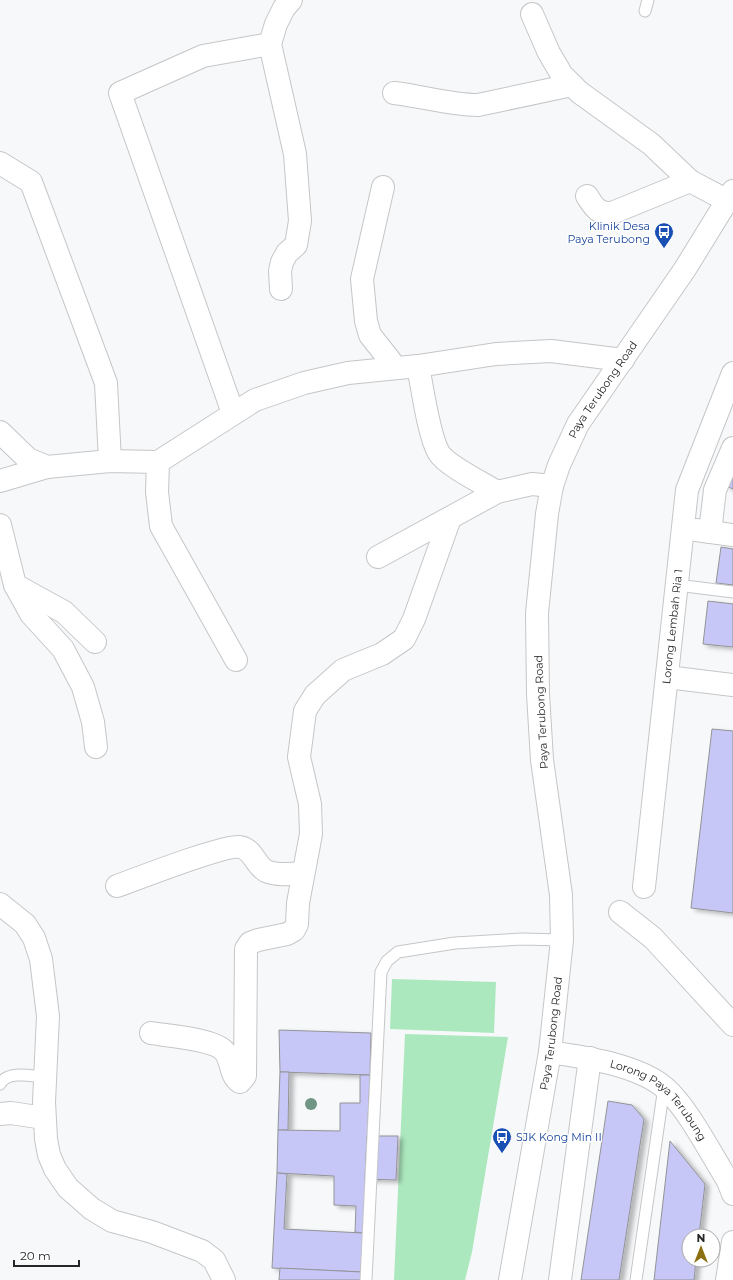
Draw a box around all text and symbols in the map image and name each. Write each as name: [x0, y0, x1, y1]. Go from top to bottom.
place label: Klinik Desa Paya Terubong: [567, 219, 650, 246]
bus stop icon: Klinik Desa Paya Terubong: [653, 221, 675, 249]
street label: Paya Terubong Road: [565, 338, 640, 441]
street label: Lorong Lembah Ria 1: [659, 568, 685, 685]
street label: Paya Terubong Road: [531, 655, 551, 769]
street label: Paya Terubong Road: [536, 976, 565, 1091]
street label: Lorong Paya Terubung: [608, 1056, 710, 1144]
bus stop icon: SJK Kong Min II: [491, 1126, 513, 1154]
place label: SJK Kong Min II: [516, 1130, 602, 1144]
north arrow: [681, 1228, 721, 1268]
text: N: [697, 1231, 705, 1245]
scale bar: [14, 1242, 79, 1268]
text: 20 m: [20, 1248, 51, 1263]

